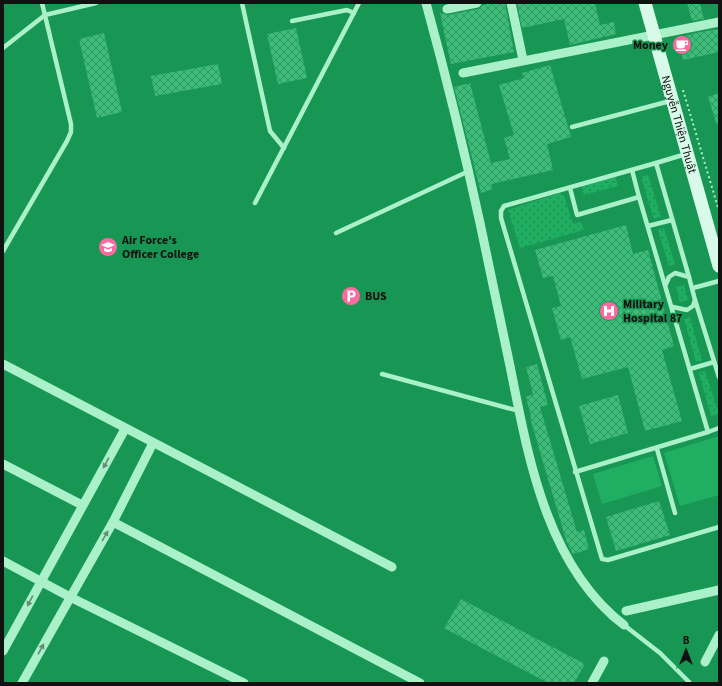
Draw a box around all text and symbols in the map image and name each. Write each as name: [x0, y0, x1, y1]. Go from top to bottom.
cafe icon: Money: [671, 34, 693, 56]
place label: Money: [633, 37, 669, 54]
street label: Nguyễn Thiện Thuật: [657, 73, 701, 175]
place label: Air Force's Officer College: [121, 232, 199, 263]
school or university icon: Air Force's Officer College: [97, 236, 119, 258]
parking icon: BUS: [340, 285, 362, 307]
place label: BUS: [365, 288, 387, 305]
place label: Military Hospital 87: [623, 296, 682, 327]
hospital icon: Military Hospital 87: [598, 300, 620, 322]
one-way arrow: [102, 457, 109, 469]
one-way arrow: [102, 530, 109, 542]
one-way arrow: [26, 596, 33, 607]
north arrow: [666, 630, 706, 670]
text: B: [683, 633, 690, 648]
one-way arrow: [38, 643, 44, 655]

